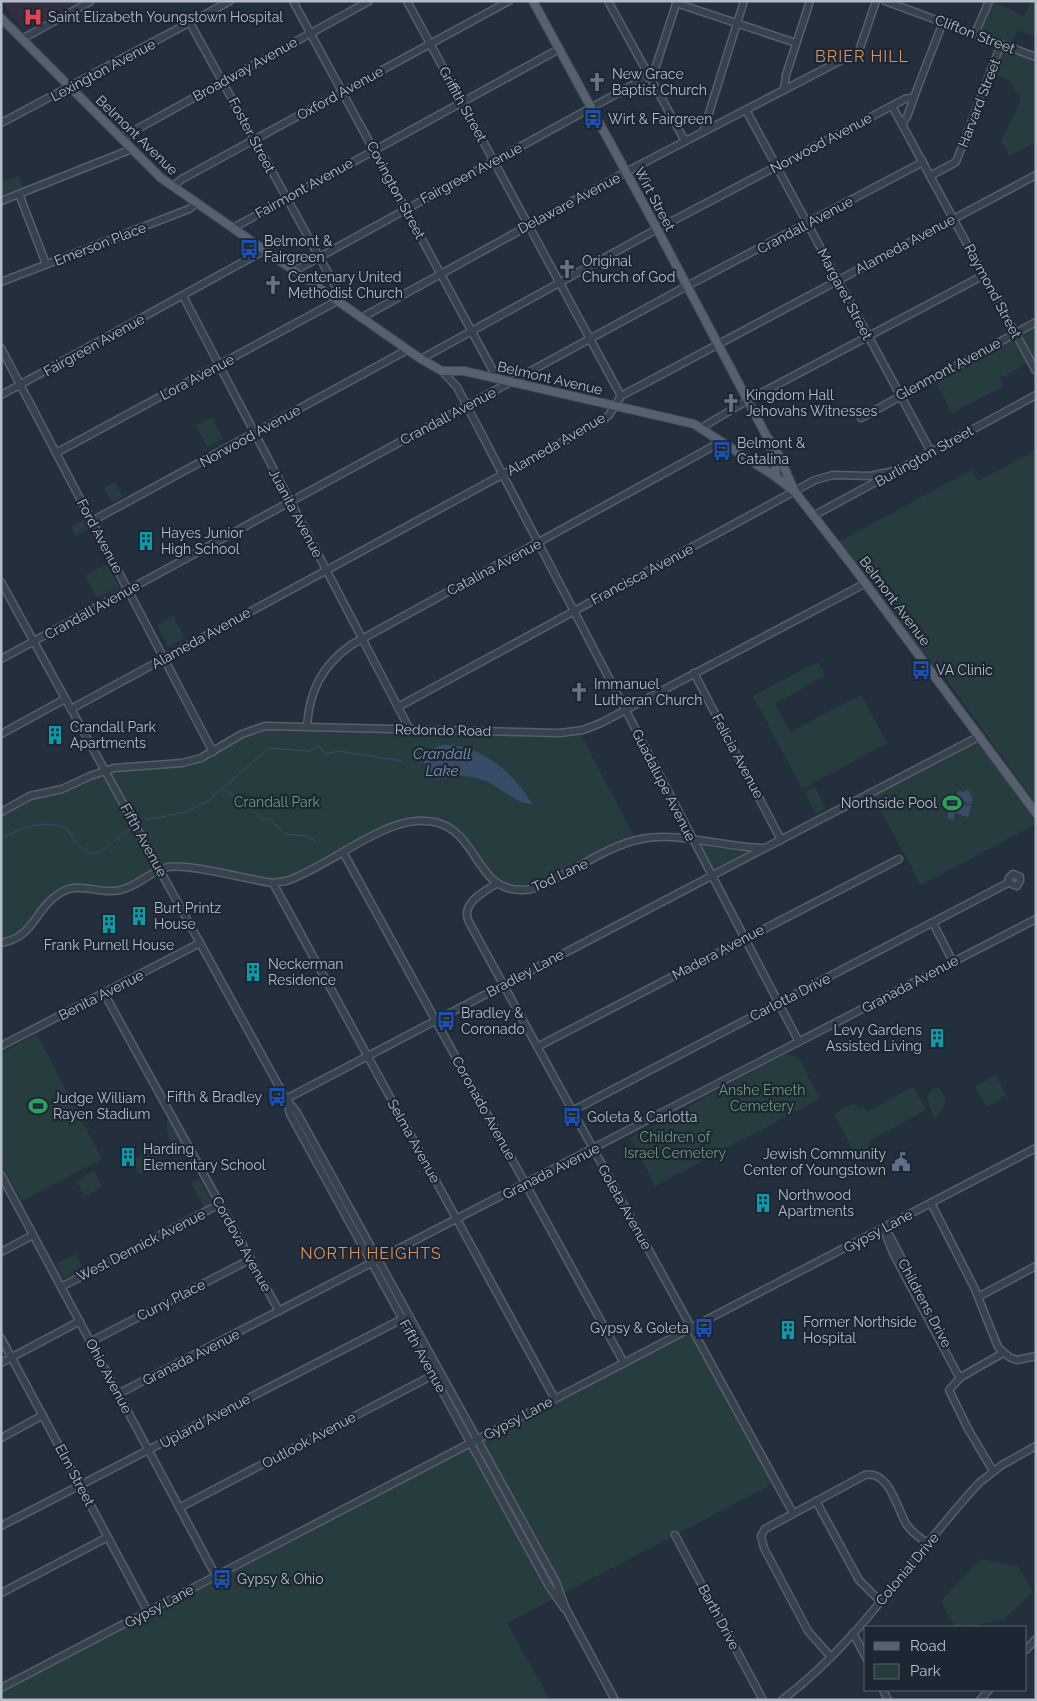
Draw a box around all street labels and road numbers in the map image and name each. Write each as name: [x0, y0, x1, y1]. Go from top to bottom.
street label: Clifton Street: [933, 11, 1018, 57]
street label: Broadway Avenue: [190, 34, 300, 104]
street label: Lexington Avenue: [48, 36, 158, 104]
street label: Harvard Street: [955, 56, 1003, 150]
street label: Oxford Avenue: [294, 63, 386, 123]
street label: Griffith Street: [436, 64, 490, 145]
street label: Belmont Avenue: [93, 92, 181, 178]
street label: Foster Street: [226, 95, 279, 176]
street label: Norwood Avenue: [767, 109, 875, 177]
street label: Covington Street: [363, 138, 429, 242]
street label: Fairgreen Avenue: [417, 139, 525, 207]
street label: Fairmont Avenue: [252, 155, 356, 221]
street label: Wirt Street: [632, 164, 679, 234]
street label: Delaware Avenue: [515, 169, 623, 237]
street label: Crandall Avenue: [754, 193, 856, 257]
street label: Alameda Avenue: [852, 211, 958, 277]
street label: Emerson Place: [52, 219, 148, 269]
street label: Raymond Street: [961, 241, 1025, 341]
street label: Margaret Street: [814, 246, 876, 343]
street label: Fairgreen Avenue: [41, 311, 147, 379]
street label: Glenmont Avenue: [893, 335, 1003, 403]
street label: Lora Avenue: [157, 351, 237, 403]
street label: Belmont Avenue: [496, 358, 604, 398]
street label: Crandall Avenue: [397, 384, 499, 448]
street label: Norwood Avenue: [197, 402, 303, 470]
street label: Alameda Avenue: [504, 409, 608, 479]
street label: Burlington Street: [872, 422, 976, 490]
street label: Juanita Avenue: [266, 466, 326, 560]
street label: Ford Avenue: [74, 496, 126, 576]
street label: Catalina Avenue: [444, 535, 544, 599]
street label: Francisca Avenue: [588, 540, 696, 608]
street label: Belmont Avenue: [856, 553, 934, 649]
street label: Crandall Avenue: [42, 577, 142, 643]
street label: Alameda Avenue: [149, 604, 253, 672]
street label: Felicia Avenue: [709, 711, 767, 801]
street label: Redondo Road: [395, 721, 491, 739]
street label: Guadalupe Avenue: [629, 726, 699, 844]
street label: Fifth Avenue: [117, 801, 171, 879]
street label: Tod Lane: [530, 855, 590, 895]
street label: Madera Avenue: [669, 921, 767, 983]
street label: Bradley Lane: [484, 946, 566, 1000]
street label: Granada Avenue: [859, 952, 961, 1016]
street label: Benita Avenue: [56, 967, 146, 1023]
street label: Carlotta Drive: [747, 970, 833, 1024]
street label: Coronado Avenue: [449, 1053, 519, 1163]
street label: Selma Avenue: [384, 1096, 444, 1186]
street label: Granada Avenue: [500, 1140, 602, 1202]
street label: Goleta Avenue: [595, 1162, 655, 1252]
street label: Cordova Avenue: [209, 1194, 275, 1294]
street label: West Dennick Avenue: [74, 1206, 208, 1284]
street label: Gypsy Lane: [841, 1206, 915, 1256]
street label: Childrens Drive: [895, 1256, 955, 1350]
street label: Curry Place: [134, 1276, 208, 1324]
street label: Fifth Avenue: [396, 1317, 450, 1395]
street label: Granada Avenue: [140, 1326, 242, 1388]
street label: Ohio Avenue: [83, 1336, 135, 1416]
street label: Upland Avenue: [157, 1391, 253, 1451]
street label: Gypsy Lane: [481, 1393, 555, 1443]
street label: Outlook Avenue: [259, 1409, 359, 1471]
street label: Elm Street: [52, 1441, 98, 1509]
street label: Colonial Drive: [872, 1530, 942, 1608]
street label: Gypsy Lane: [122, 1581, 196, 1631]
street label: Barth Drive: [695, 1582, 743, 1652]

